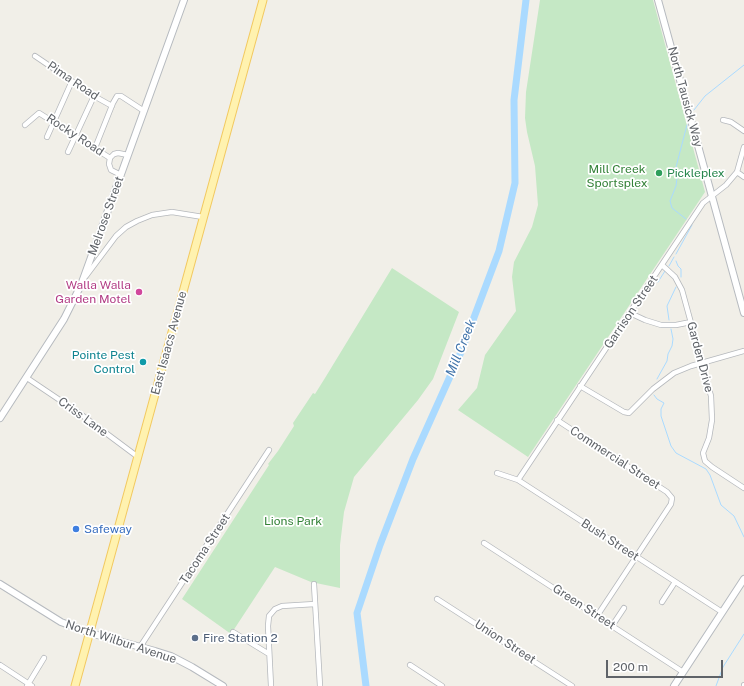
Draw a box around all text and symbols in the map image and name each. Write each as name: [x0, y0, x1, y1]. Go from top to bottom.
street label: North Tausick Way: [665, 45, 705, 149]
street label: Pima Road: [45, 59, 101, 103]
street label: Rocky Road: [43, 111, 107, 159]
park label: Mill Creek Sportsplex: [587, 162, 647, 190]
place label: Pickleplex: [667, 166, 725, 180]
marker: Pickleplex: [654, 168, 664, 178]
street label: Melrose Street: [85, 174, 127, 258]
street label: Garrison Street: [601, 273, 661, 351]
place label: Walla Walla Garden Motel: [55, 278, 131, 306]
marker: Walla Walla Garden Motel: [134, 287, 144, 297]
street label: East Isaacs Avenue: [148, 290, 190, 396]
water label: Mill Creek: [443, 317, 479, 379]
street label: Garden Drive: [684, 320, 716, 394]
place label: Pointe Pest Control: [72, 348, 135, 376]
marker: Pointe Pest Control: [138, 357, 148, 367]
street label: Criss Lane: [55, 394, 111, 440]
street label: Commercial Street: [567, 423, 663, 493]
street label: Tacoma Street: [177, 511, 233, 587]
park label: Lions Park: [264, 514, 322, 528]
street label: Bush Street: [578, 516, 642, 564]
place label: Safeway: [84, 522, 132, 536]
marker: Safeway: [71, 524, 81, 534]
street label: Green Street: [550, 581, 618, 633]
street label: North Wilbur Avenue: [64, 617, 178, 667]
street label: Union Street: [472, 617, 538, 667]
place label: Fire Station 2: [203, 631, 278, 645]
marker: Fire Station 2: [190, 633, 200, 643]
scale bar: [608, 652, 725, 678]
text: 200 m: [613, 660, 648, 674]

